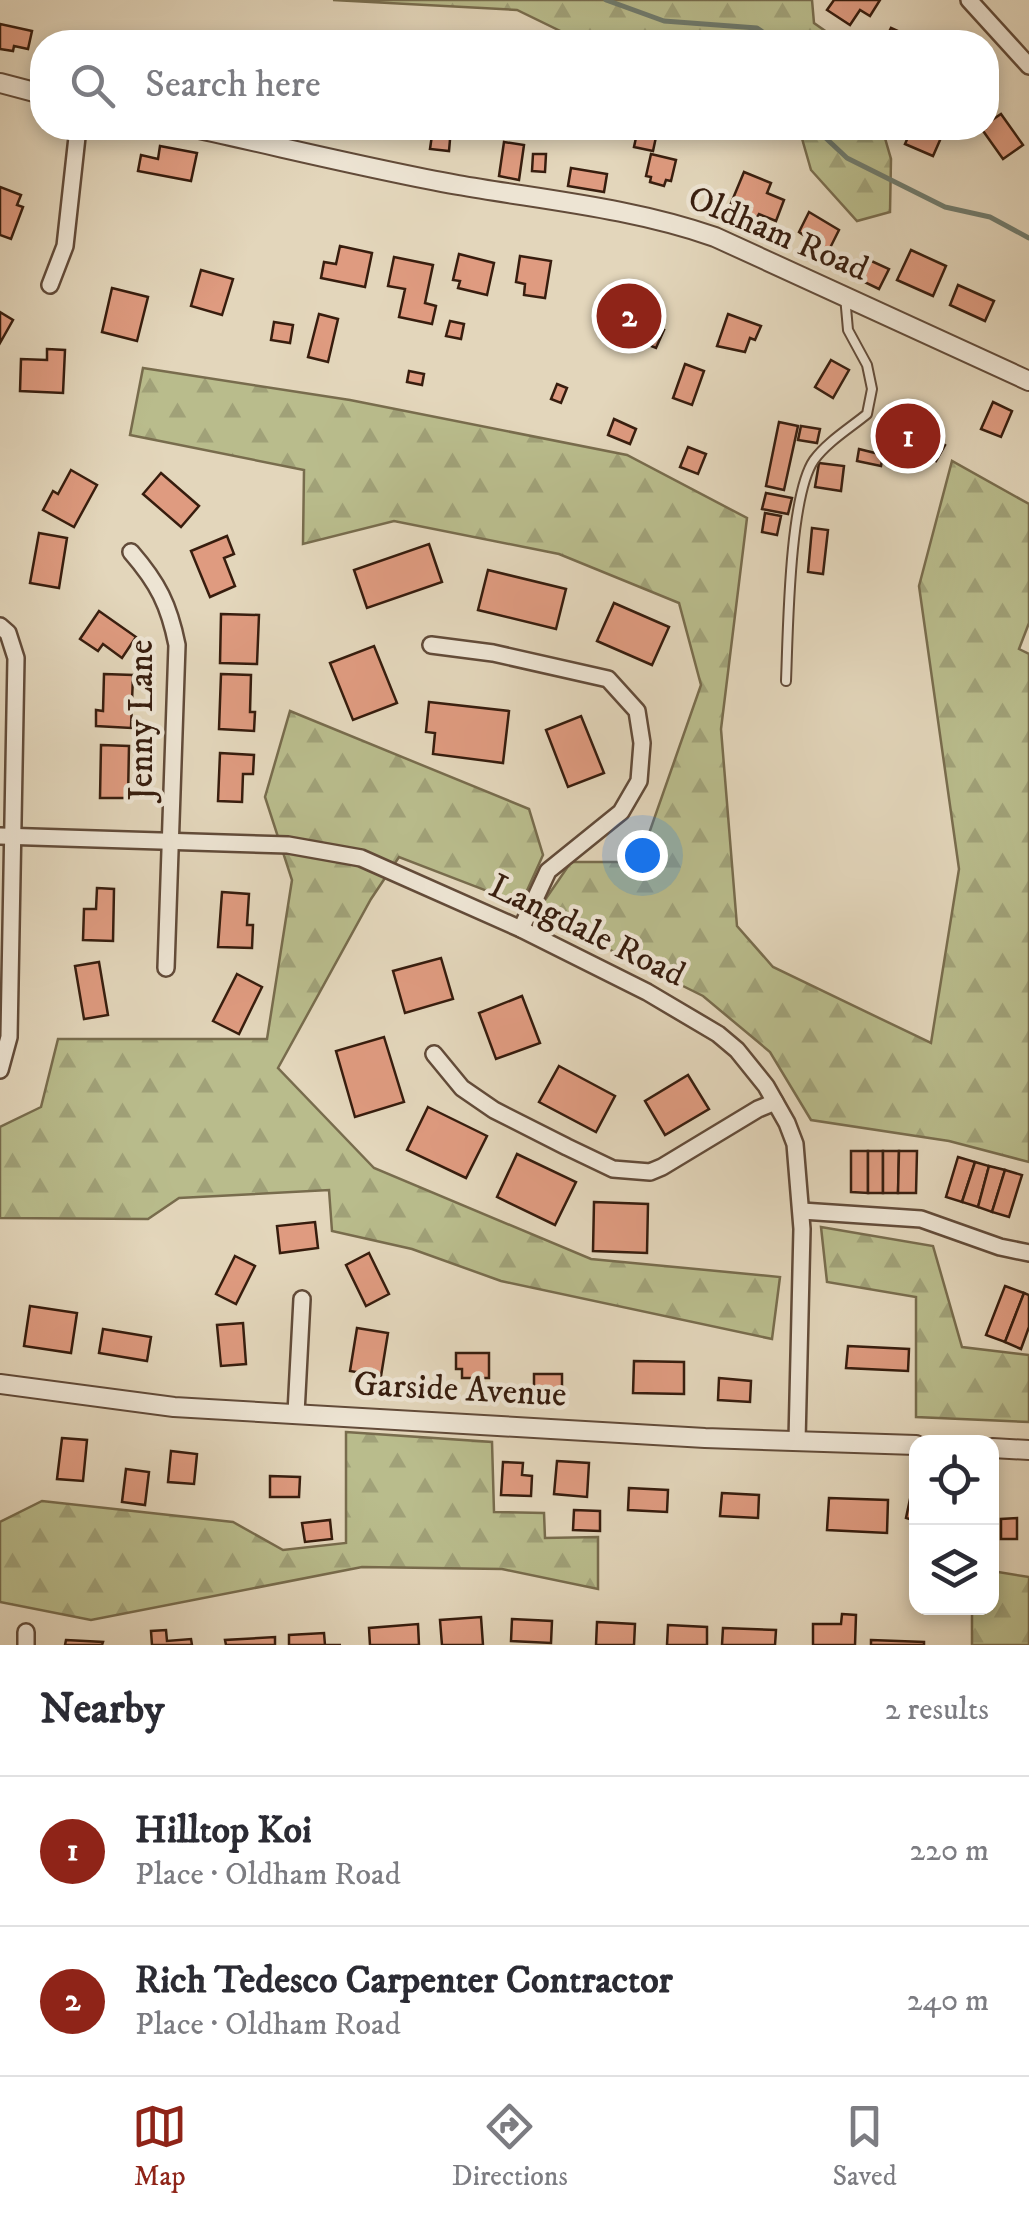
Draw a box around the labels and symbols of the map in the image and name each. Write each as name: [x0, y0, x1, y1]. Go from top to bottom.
street label: Oldham Road: [681, 176, 875, 292]
pin: 2: [596, 278, 662, 354]
pin: 1: [876, 398, 940, 474]
street label: Jenny Lane: [120, 639, 164, 804]
your location: [617, 830, 668, 881]
street label: Langdale Road: [482, 865, 693, 998]
street label: Garside Avenue: [352, 1362, 568, 1418]

